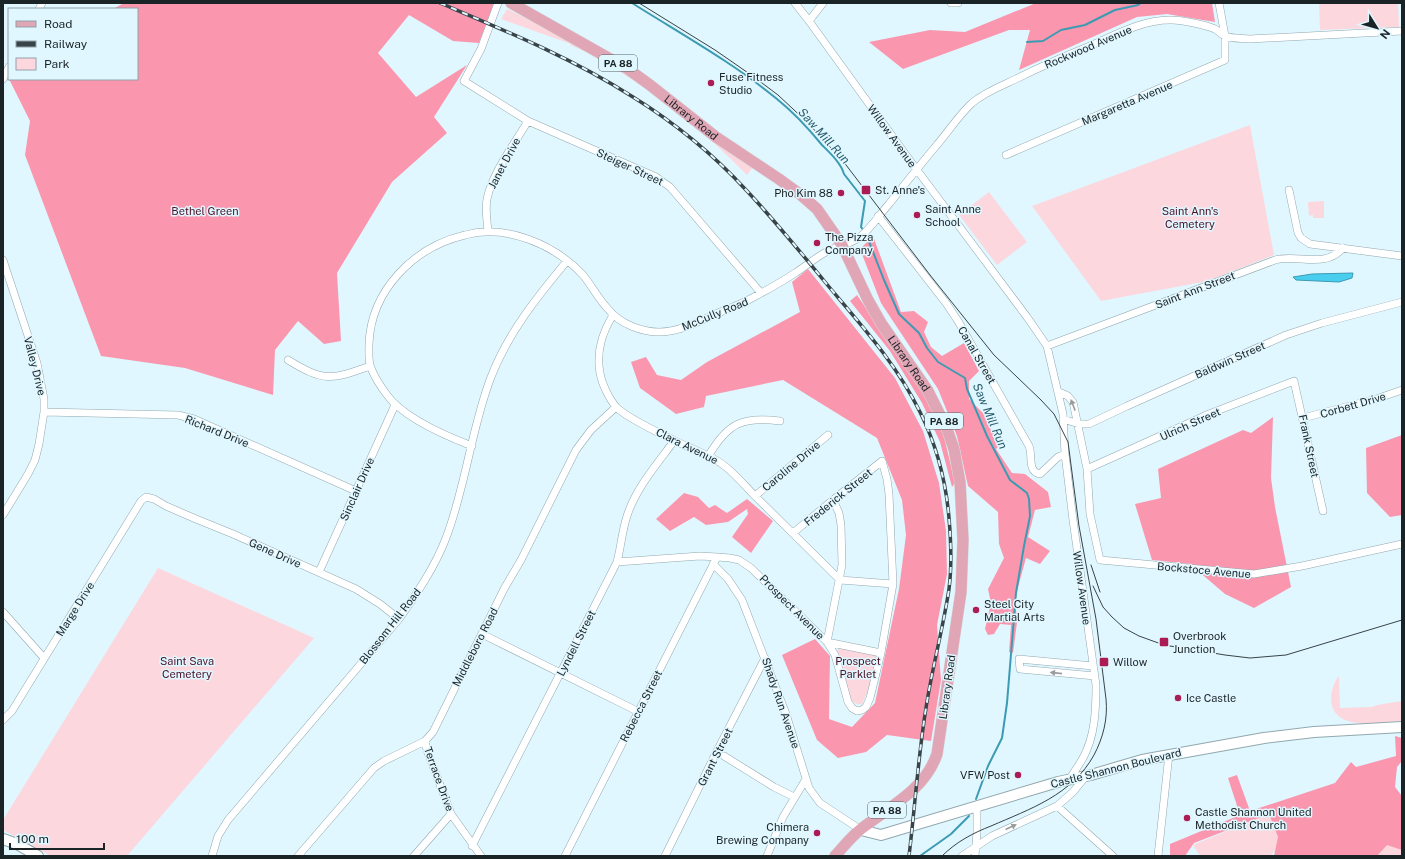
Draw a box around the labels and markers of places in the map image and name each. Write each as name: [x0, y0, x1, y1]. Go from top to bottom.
place label: Fuse Fitness Studio: [719, 71, 784, 96]
marker: Fuse Fitness Studio: [706, 78, 716, 88]
marker: St. Anne's: [860, 184, 872, 196]
place label: St. Anne's: [875, 184, 925, 196]
place label: Pho Kim 88: [774, 187, 833, 199]
marker: Pho Kim 88: [836, 188, 846, 198]
place label: Saint Anne School: [925, 203, 981, 228]
marker: Saint Anne School: [912, 210, 922, 220]
place label: The Pizza Company: [825, 231, 873, 256]
marker: The Pizza Company: [812, 238, 822, 248]
place label: Steel City Martial Arts: [984, 598, 1045, 623]
marker: Steel City Martial Arts: [971, 605, 981, 615]
place label: Overbrook Junction: [1173, 630, 1226, 655]
marker: Overbrook Junction: [1158, 636, 1170, 648]
marker: Willow: [1098, 656, 1110, 668]
place label: Willow: [1113, 656, 1148, 668]
place label: Ice Castle: [1186, 692, 1236, 704]
marker: Ice Castle: [1173, 693, 1183, 703]
place label: VFW Post: [960, 769, 1010, 781]
marker: VFW Post: [1013, 770, 1023, 780]
place label: Castle Shannon United Methodist Church: [1195, 806, 1312, 831]
marker: Castle Shannon United Methodist Church: [1182, 813, 1192, 823]
place label: Chimera Brewing Company: [716, 821, 809, 846]
marker: Chimera Brewing Company: [812, 828, 822, 838]

